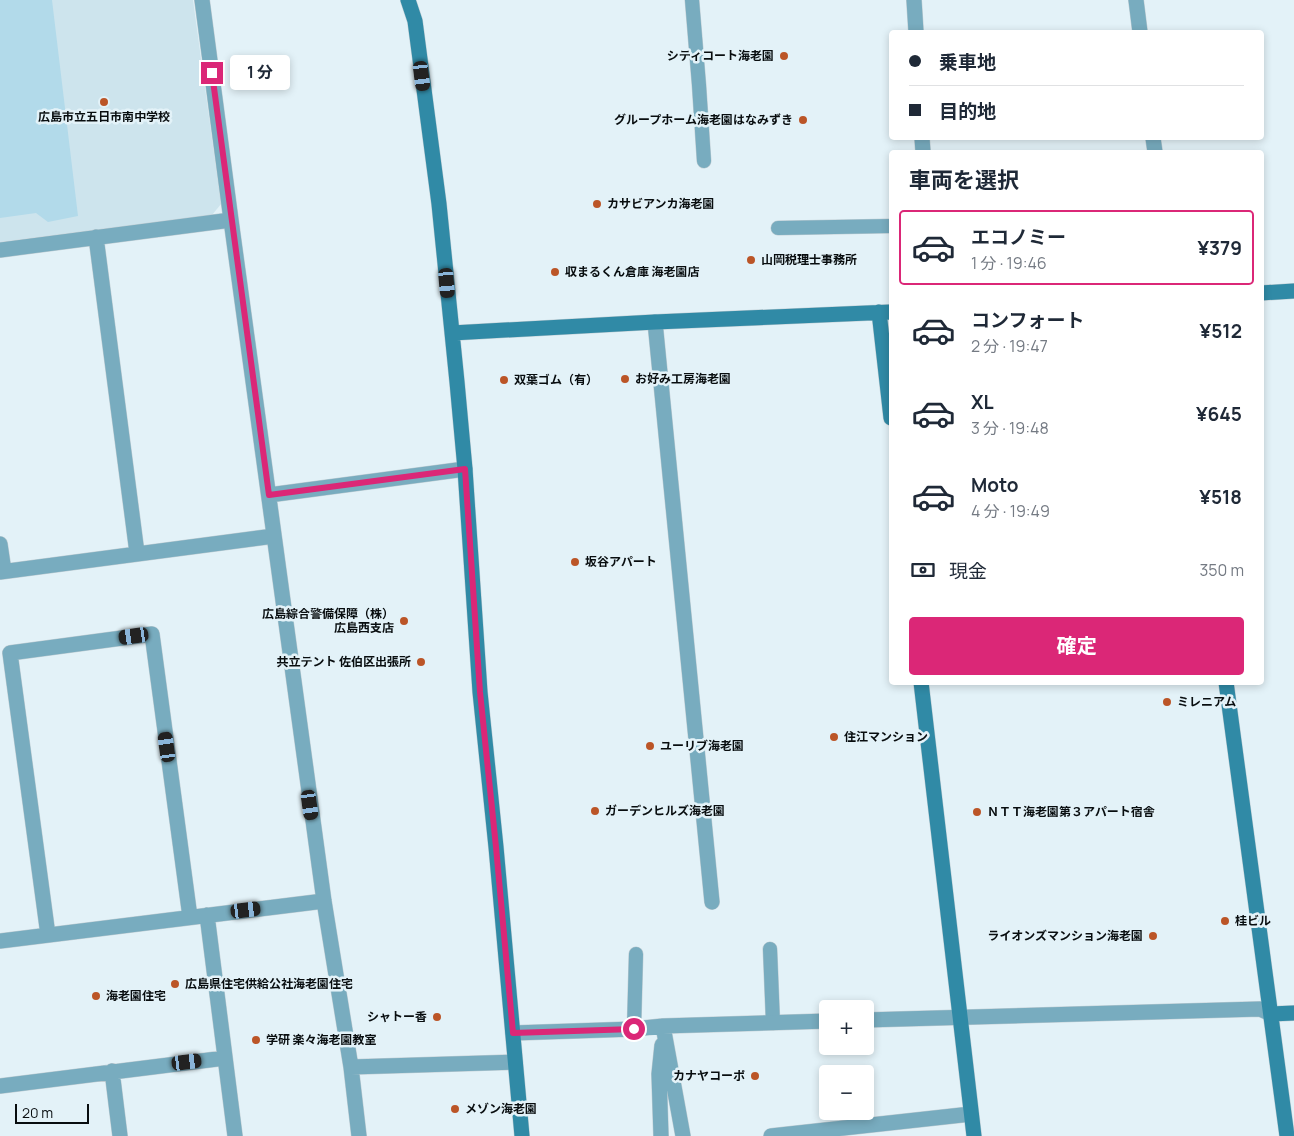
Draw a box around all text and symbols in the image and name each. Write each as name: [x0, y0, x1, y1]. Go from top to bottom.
place label: シティコート海老園: [667, 47, 774, 64]
text: 乗車地: [939, 49, 996, 75]
marker: シティコート海老園: [778, 50, 790, 62]
callout: 1 分: [230, 56, 290, 90]
car: [412, 60, 431, 92]
text: 1 分: [247, 61, 273, 83]
route end: [201, 62, 223, 84]
marker: 広島市立五日市南中学校: [98, 96, 110, 108]
text: 目的地: [939, 98, 996, 124]
place label: 広島市立五日市南中学校: [38, 108, 170, 125]
place label: グループホーム海老園はなみずき: [614, 111, 793, 128]
marker: グループホーム海老園はなみずき: [797, 114, 809, 126]
text: 車両を選択: [909, 165, 1019, 195]
place label: カサビアンカ海老園: [607, 195, 715, 212]
marker: カサビアンカ海老園: [591, 198, 603, 210]
text: エコノミー: [971, 224, 1066, 250]
icon: car: [911, 225, 956, 270]
text: ¥379: [1197, 235, 1242, 261]
place label: 山岡税理士事務所: [761, 251, 857, 268]
text: 1 分 · 19:46: [971, 252, 1047, 274]
marker: 山岡税理士事務所: [745, 254, 757, 266]
place label: 収まるくん倉庫 海老園店: [565, 263, 699, 280]
marker: 収まるくん倉庫 海老園店: [549, 266, 561, 278]
car: [438, 267, 455, 299]
text: コンフォート: [971, 307, 1084, 333]
icon: car: [911, 308, 956, 353]
text: ¥512: [1200, 318, 1242, 344]
text: 2 分 · 19:47: [971, 335, 1048, 357]
place label: お好み工房海老園: [635, 370, 731, 387]
place label: 双葉ゴム（有）: [514, 371, 598, 388]
marker: お好み工房海老園: [619, 373, 631, 385]
marker: 双葉ゴム（有）: [498, 374, 510, 386]
text: XL: [971, 389, 994, 415]
icon: car: [911, 391, 956, 436]
text: ¥645: [1196, 401, 1242, 427]
text: 3 分 · 19:48: [971, 417, 1049, 439]
text: Moto: [971, 472, 1018, 498]
icon: car: [911, 474, 956, 519]
text: ¥518: [1199, 484, 1242, 510]
text: 4 分 · 19:49: [971, 500, 1050, 522]
place label: 坂谷アパート: [585, 553, 657, 570]
marker: 坂谷アパート: [569, 556, 581, 568]
icon: cash: [909, 556, 937, 584]
text: 現金: [949, 558, 987, 584]
text: 350 m: [1199, 559, 1244, 581]
place label: 広島綜合警備保障（株） 広島西支店: [262, 605, 394, 636]
marker: 広島綜合警備保障（株） 広島西支店: [398, 615, 410, 627]
button: 確定: [909, 617, 1244, 675]
car: [118, 626, 149, 646]
place label: 共立テント 佐伯区出張所: [277, 653, 411, 670]
marker: 共立テント 佐伯区出張所: [415, 656, 427, 668]
place label: ミレニアム: [1177, 693, 1236, 710]
marker: ミレニアム: [1161, 696, 1173, 708]
place label: 住江マンション: [844, 728, 928, 745]
car: [157, 731, 176, 763]
marker: 住江マンション: [828, 731, 840, 743]
place label: ユーリブ海老園: [660, 737, 744, 754]
marker: ユーリブ海老園: [644, 740, 656, 752]
car: [300, 789, 319, 821]
place label: ガーデンヒルズ海老園: [605, 802, 725, 819]
place label: ＮＴＴ海老園第３アパート宿舎: [987, 803, 1155, 820]
marker: ガーデンヒルズ海老園: [589, 805, 601, 817]
marker: ＮＴＴ海老園第３アパート宿舎: [971, 806, 983, 818]
car: [230, 901, 261, 919]
place label: 桂ビル: [1235, 912, 1271, 929]
marker: 桂ビル: [1219, 915, 1231, 927]
place label: ライオンズマンション海老園: [987, 927, 1143, 944]
marker: ライオンズマンション海老園: [1147, 930, 1159, 942]
place label: 広島県住宅供給公社海老園住宅: [185, 975, 353, 992]
marker: 広島県住宅供給公社海老園住宅: [169, 978, 181, 990]
place label: 海老園住宅: [106, 987, 166, 1004]
marker: 海老園住宅: [90, 990, 102, 1002]
map controls: [819, 1000, 874, 1120]
button: +: [819, 1000, 874, 1055]
place label: シャトー香: [367, 1008, 427, 1025]
marker: シャトー香: [431, 1011, 443, 1023]
route start: [623, 1018, 645, 1040]
place label: 学研 楽々海老園教室: [266, 1031, 376, 1048]
marker: 学研 楽々海老園教室: [250, 1034, 262, 1046]
car: [171, 1053, 202, 1071]
button: −: [819, 1065, 874, 1120]
place label: カナヤコーポ: [673, 1067, 745, 1084]
marker: カナヤコーポ: [749, 1070, 761, 1082]
place label: メゾン海老園: [465, 1100, 537, 1117]
scale bar: [15, 1101, 89, 1124]
text: 20 m: [22, 1103, 53, 1122]
marker: メゾン海老園: [449, 1103, 461, 1115]

